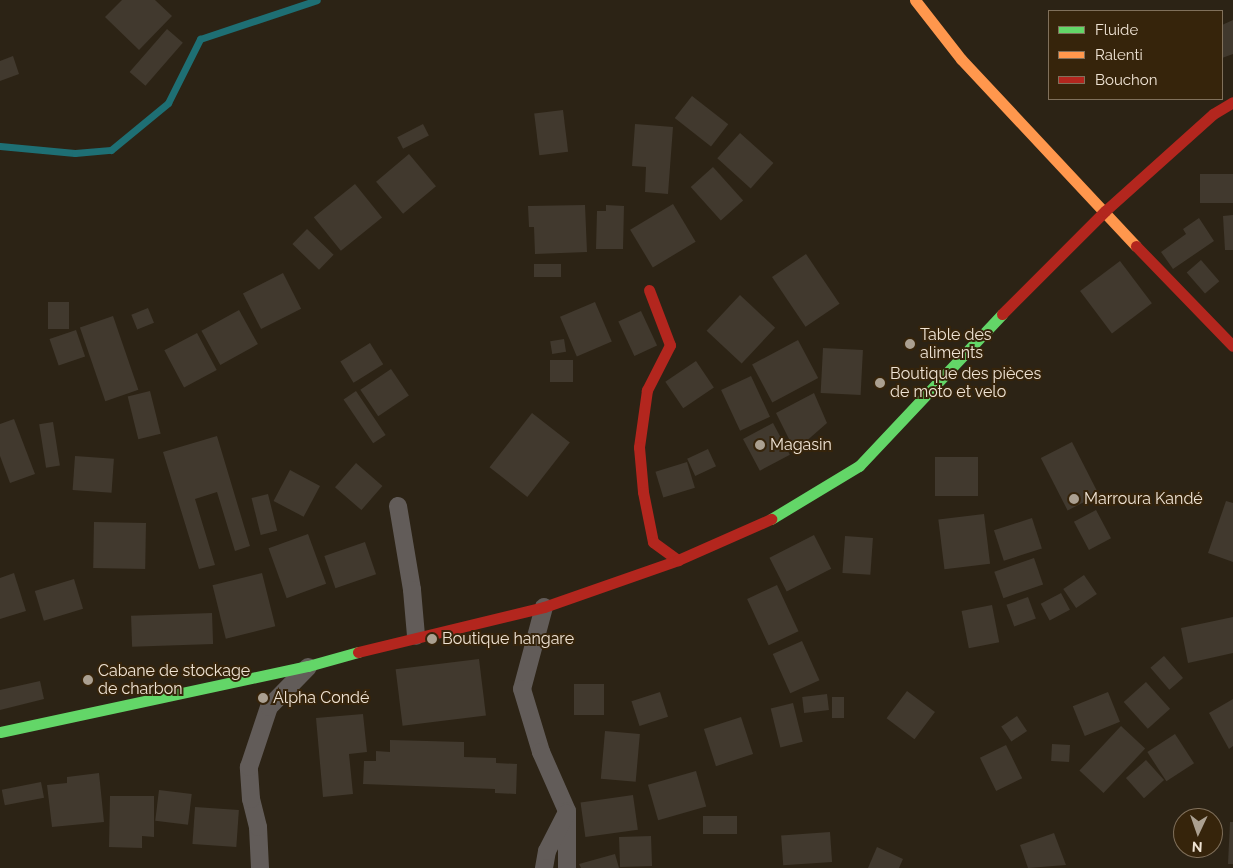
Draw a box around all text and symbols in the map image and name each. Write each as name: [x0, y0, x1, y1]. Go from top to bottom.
legend: [1048, 10, 1223, 100]
text: Fluide: [1095, 21, 1138, 39]
text: Ralenti: [1095, 46, 1143, 64]
text: Bouchon: [1095, 71, 1157, 89]
place label: Table des aliments: [920, 325, 992, 363]
marker: Table des aliments: [904, 338, 916, 350]
place label: Boutique des pièces de moto et velo: [890, 364, 1041, 402]
marker: Boutique des pièces de moto et velo: [874, 377, 886, 389]
place label: Magasin: [770, 435, 832, 455]
marker: Magasin: [754, 439, 766, 451]
place label: Marroura Kandé: [1084, 489, 1203, 509]
marker: Marroura Kandé: [1068, 493, 1080, 505]
place label: Boutique hangare: [442, 629, 574, 649]
marker: Boutique hangare: [426, 633, 438, 645]
place label: Cabane de stockage de charbon: [98, 661, 250, 699]
marker: Cabane de stockage de charbon: [82, 674, 94, 686]
place label: Alpha Condé: [273, 688, 369, 708]
marker: Alpha Condé: [257, 692, 269, 704]
north arrow: [1173, 808, 1223, 858]
text: N: [1192, 839, 1203, 855]

